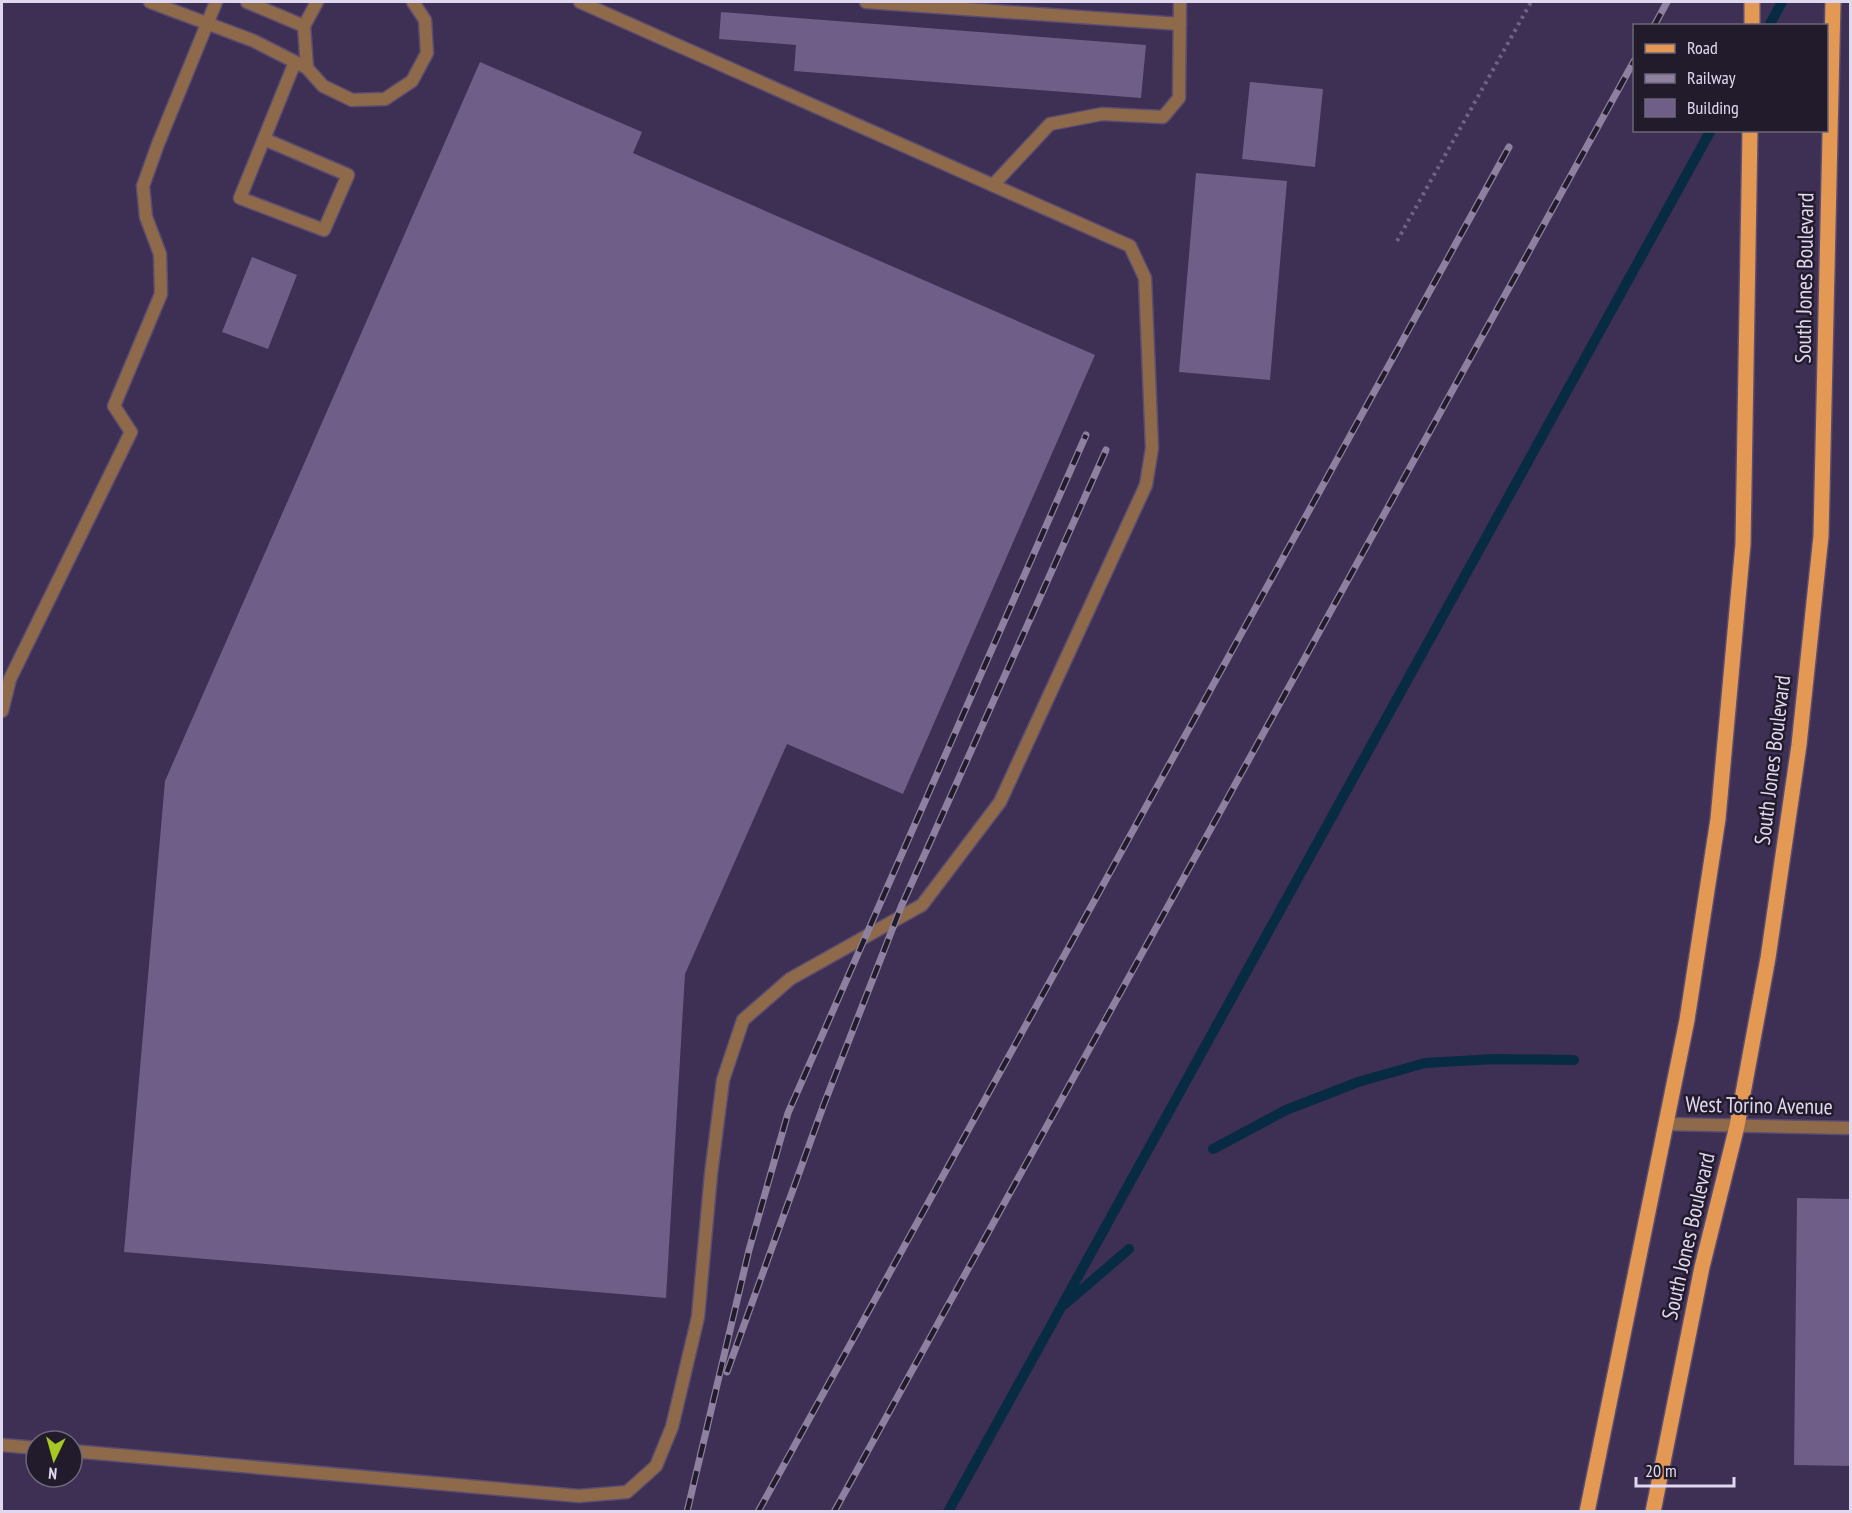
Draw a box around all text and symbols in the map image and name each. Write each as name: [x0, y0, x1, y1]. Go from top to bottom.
legend: [1633, 24, 1828, 132]
text: Road: [1687, 36, 1718, 59]
text: Railway: [1687, 66, 1736, 89]
text: Building: [1687, 96, 1739, 119]
street label: South Jones Boulevard: [1789, 192, 1819, 364]
street label: South Jones Boulevard: [1748, 674, 1796, 846]
street label: West Torino Avenue: [1685, 1090, 1833, 1120]
street label: South Jones Boulevard: [1655, 1150, 1721, 1322]
north arrow: [24, 1429, 84, 1489]
scale bar: [1636, 1450, 1734, 1488]
text: 20 m: [1645, 1459, 1677, 1482]
text: N: [48, 1464, 58, 1484]

